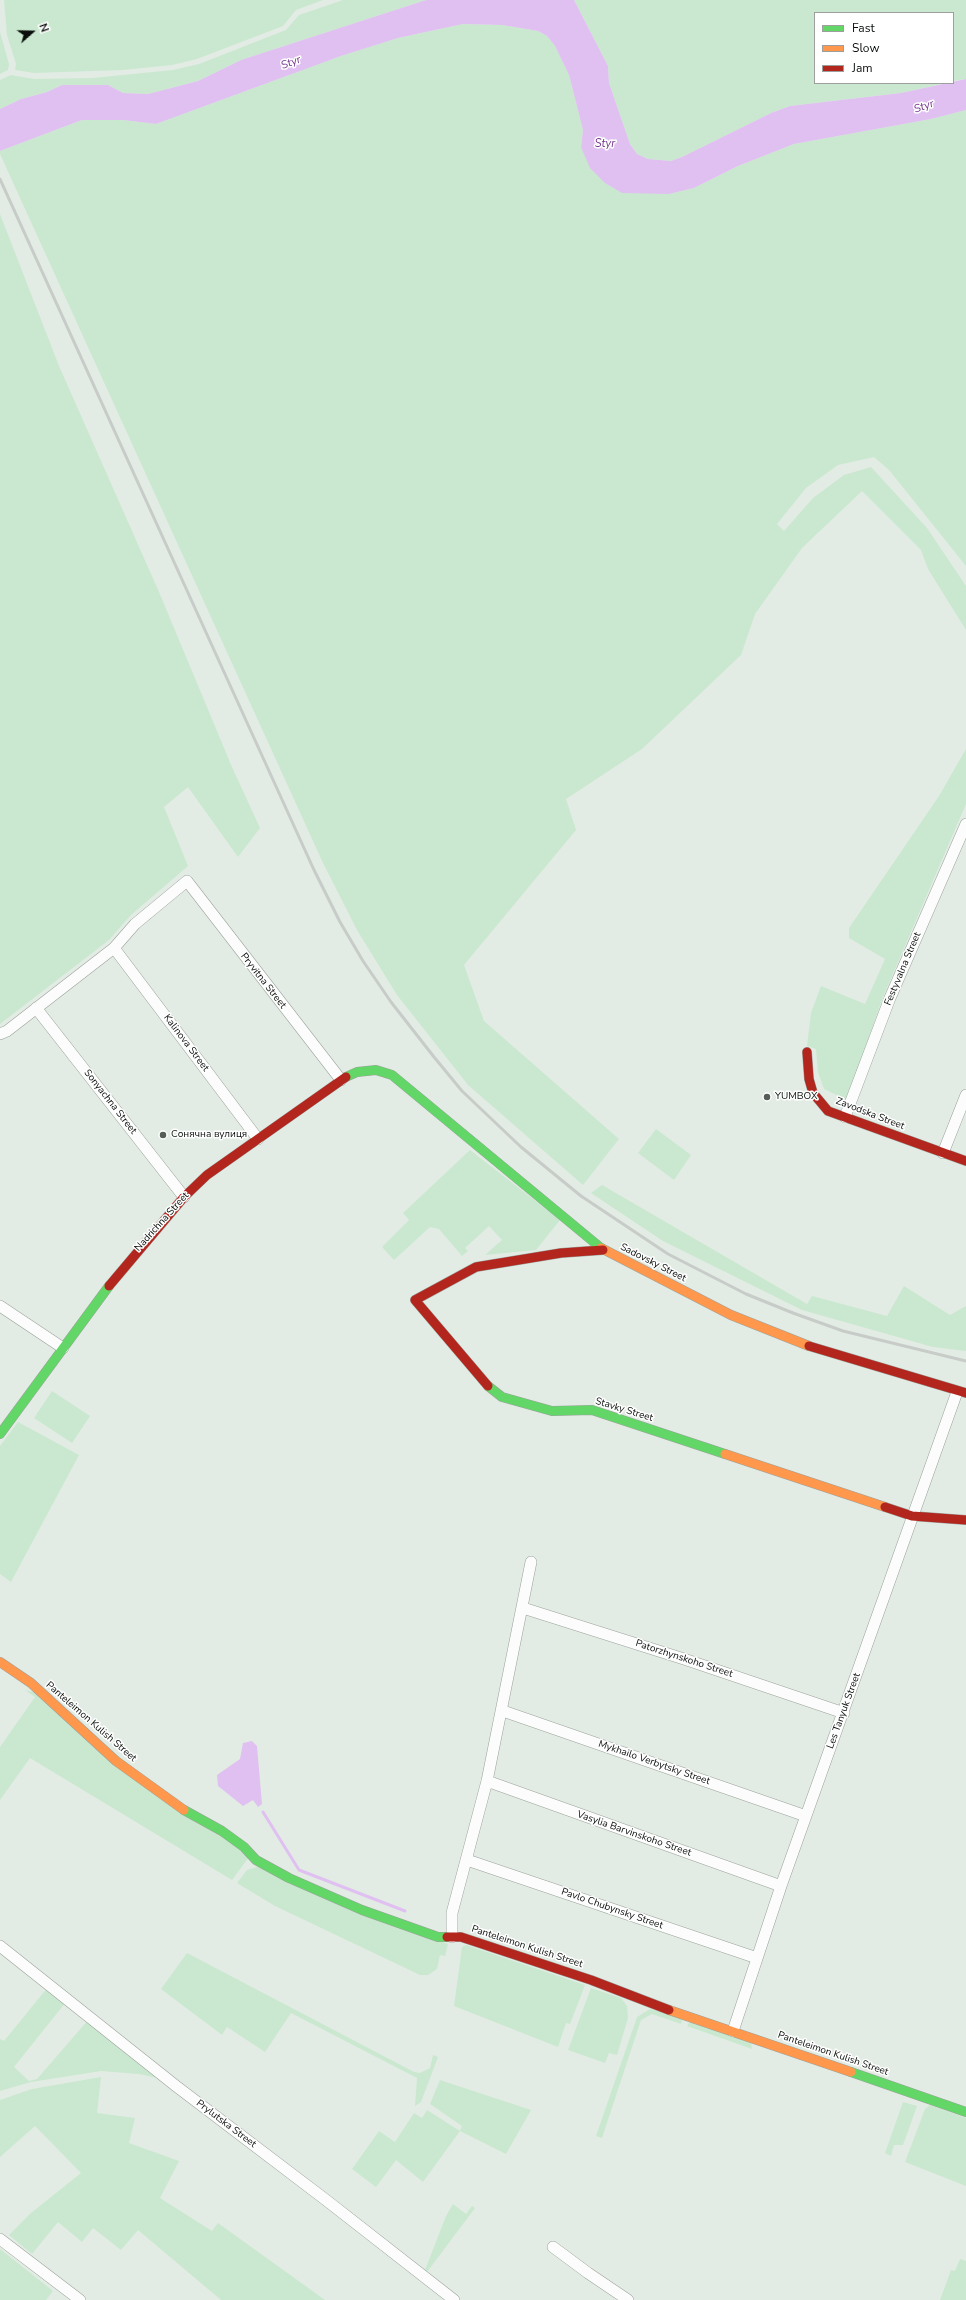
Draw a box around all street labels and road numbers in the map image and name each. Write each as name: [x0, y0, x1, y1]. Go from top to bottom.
street label: Festyvalna Street: [882, 931, 924, 1007]
street label: Pryvitna Street: [238, 951, 288, 1011]
street label: Kalinova Street: [161, 1012, 211, 1074]
street label: Sonyachna Street: [81, 1067, 139, 1137]
street label: Zavodska Street: [834, 1095, 906, 1133]
street label: Nadrichna Street: [132, 1190, 192, 1254]
street label: Sadovsky Street: [618, 1241, 688, 1285]
street label: Stavky Street: [594, 1396, 654, 1424]
street label: Patorzhynskoho Street: [634, 1638, 734, 1680]
street label: Les Tanyuk Street: [825, 1671, 863, 1751]
street label: Panteleimon Kulish Street: [43, 1679, 139, 1765]
street label: Mykhailo Verbytsky Street: [597, 1738, 711, 1788]
street label: Vasylia Barvinskoho Street: [575, 1809, 693, 1859]
street label: Pavlo Chubynsky Street: [560, 1886, 664, 1932]
street label: Panteleimon Kulish Street: [470, 1923, 584, 1971]
street label: Panteleimon Kulish Street: [776, 2029, 890, 2079]
street label: Prylutska Street: [194, 2097, 258, 2151]

